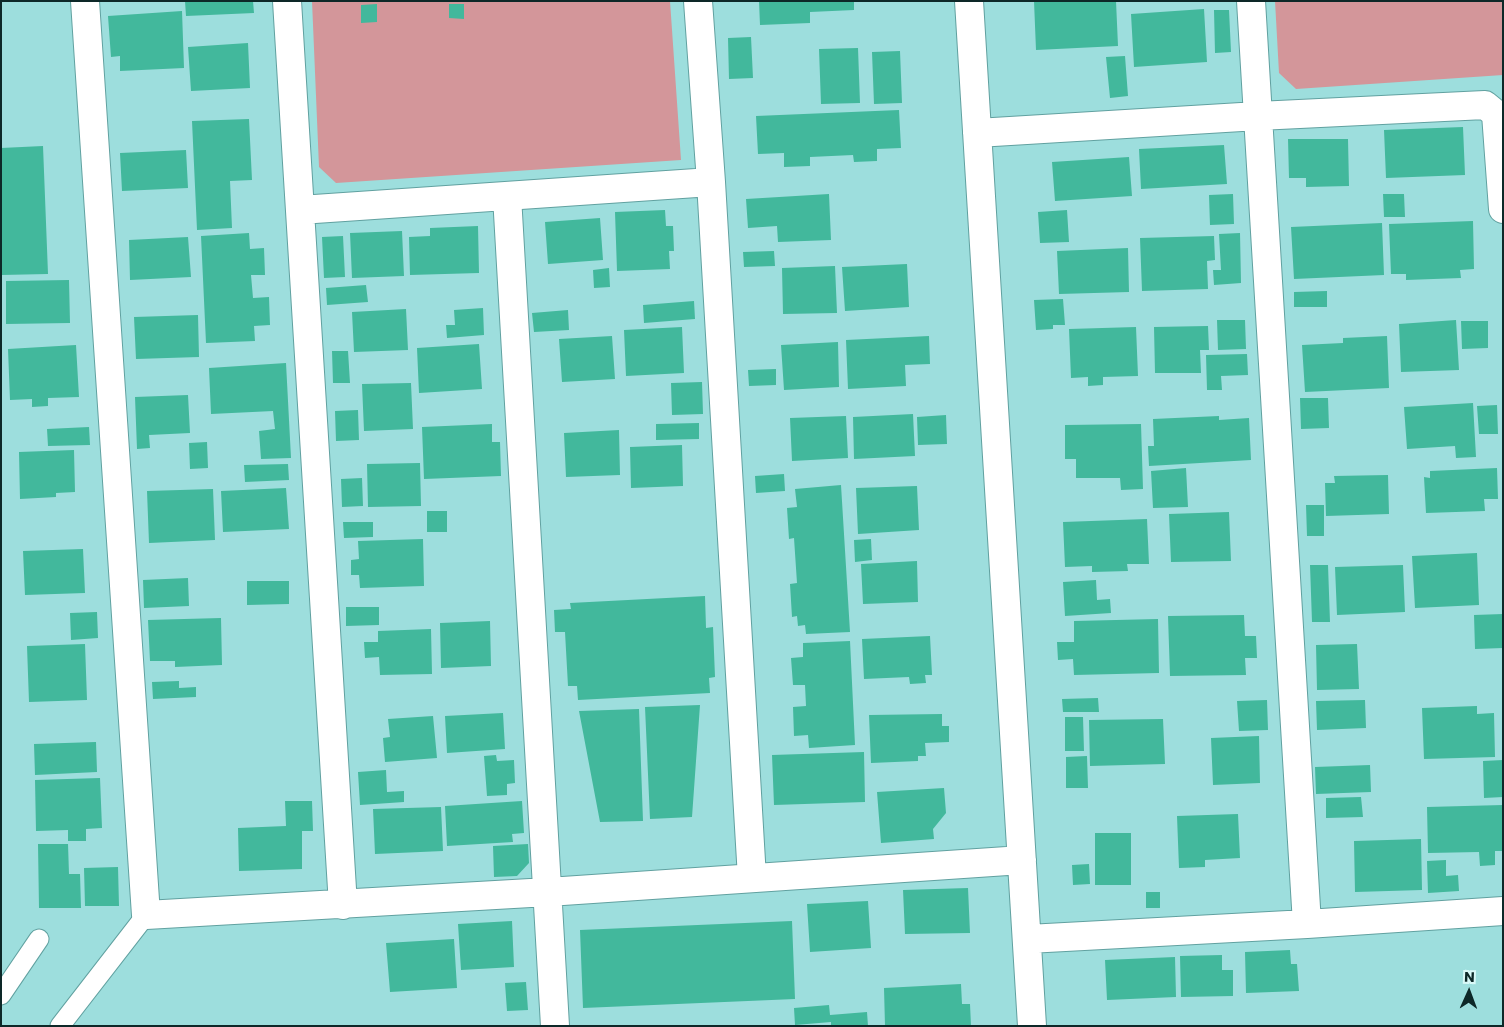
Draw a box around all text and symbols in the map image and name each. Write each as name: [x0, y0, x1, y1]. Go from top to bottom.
north arrow: [1444, 967, 1494, 1017]
text: N: [1464, 967, 1475, 987]

